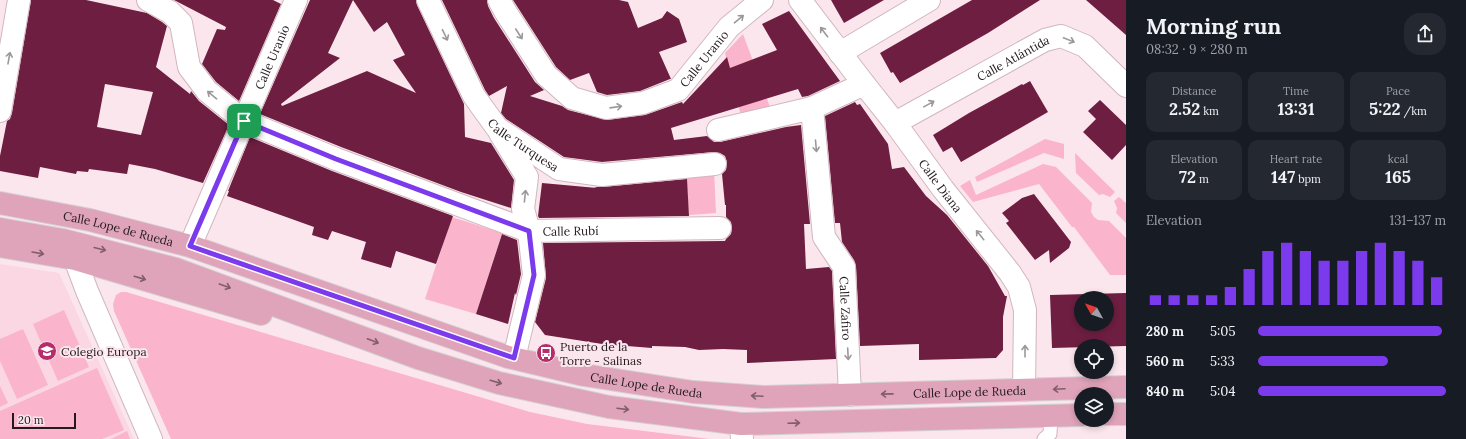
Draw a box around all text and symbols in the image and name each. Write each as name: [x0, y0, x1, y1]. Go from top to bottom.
text: Morning run: [1146, 12, 1281, 40]
button: share: [1404, 13, 1446, 55]
one-way arrow: [733, 15, 744, 24]
street label: Calle Uranio: [251, 22, 292, 91]
street label: Calle Uranio: [676, 27, 731, 90]
one-way arrow: [820, 27, 829, 38]
one-way arrow: [515, 28, 523, 39]
one-way arrow: [442, 29, 449, 41]
street label: Calle Atlántida: [974, 32, 1051, 84]
one-way arrow: [1063, 36, 1075, 44]
text: 08:32 · 9 × 280 m: [1146, 41, 1248, 58]
one-way arrow: [5, 52, 13, 65]
text: Distance: [1172, 84, 1216, 98]
text: Time: [1283, 84, 1309, 98]
text: Pace: [1386, 84, 1410, 98]
one-way arrow: [207, 90, 217, 99]
text: 2.52: [1169, 98, 1200, 120]
text: 13:31: [1277, 98, 1315, 120]
text: 5:22: [1369, 98, 1401, 120]
one-way arrow: [923, 100, 935, 107]
one-way arrow: [609, 103, 622, 111]
pin: [227, 104, 261, 138]
text: km: [1200, 104, 1219, 118]
text: /km: [1401, 104, 1427, 118]
icon: arrive: [233, 110, 255, 132]
street label: Calle Turquesa: [485, 115, 562, 174]
one-way arrow: [812, 139, 819, 152]
text: Elevation: [1170, 152, 1218, 166]
text: Heart rate: [1270, 152, 1322, 166]
text: kcal: [1388, 152, 1408, 166]
street label: Calle Diana: [916, 156, 966, 215]
text: 72: [1179, 166, 1196, 188]
text: 147: [1271, 166, 1295, 188]
text: 165: [1385, 166, 1411, 188]
text: m: [1196, 172, 1209, 186]
text: bpm: [1295, 172, 1321, 186]
one-way arrow: [521, 190, 529, 203]
street label: Calle Lope de Rueda: [62, 208, 175, 249]
text: Elevation: [1146, 212, 1202, 229]
text: 131–137 m: [1389, 212, 1446, 229]
street label: Calle Rubí: [542, 222, 599, 238]
one-way arrow: [976, 230, 985, 241]
one-way arrow: [94, 246, 107, 254]
one-way arrow: [31, 249, 44, 257]
one-way arrow: [133, 275, 146, 282]
street label: Calle Zafiro: [837, 276, 855, 341]
one-way arrow: [218, 283, 230, 291]
north arrow: [1074, 291, 1114, 331]
map controls: [1074, 291, 1114, 427]
text: 280 m: [1146, 323, 1184, 340]
text: 5:05: [1210, 323, 1236, 340]
one-way arrow: [366, 337, 378, 345]
place label: Puerto de la Torre - Salinas: [560, 339, 642, 368]
button: locate: [1074, 339, 1114, 379]
school or university icon: Colegio Europa: [36, 340, 58, 362]
bus stop icon: Puerto de la Torre - Salinas: [535, 342, 557, 364]
place label: Colegio Europa: [61, 344, 147, 359]
one-way arrow: [1021, 345, 1029, 358]
one-way arrow: [845, 347, 852, 360]
text: 560 m: [1146, 353, 1184, 370]
text: 5:33: [1210, 353, 1235, 370]
street label: Calle Lope de Rueda: [589, 369, 703, 400]
one-way arrow: [489, 379, 502, 386]
street label: Calle Lope de Rueda: [913, 382, 1026, 400]
text: 840 m: [1146, 383, 1184, 400]
text: 5:04: [1210, 383, 1235, 400]
one-way arrow: [1053, 385, 1066, 393]
button: layers: [1074, 387, 1114, 427]
one-way arrow: [881, 390, 894, 398]
one-way arrow: [751, 393, 764, 400]
one-way arrow: [616, 405, 629, 413]
scale bar: [12, 411, 76, 430]
text: 20 m: [18, 413, 43, 427]
one-way arrow: [787, 419, 800, 427]

